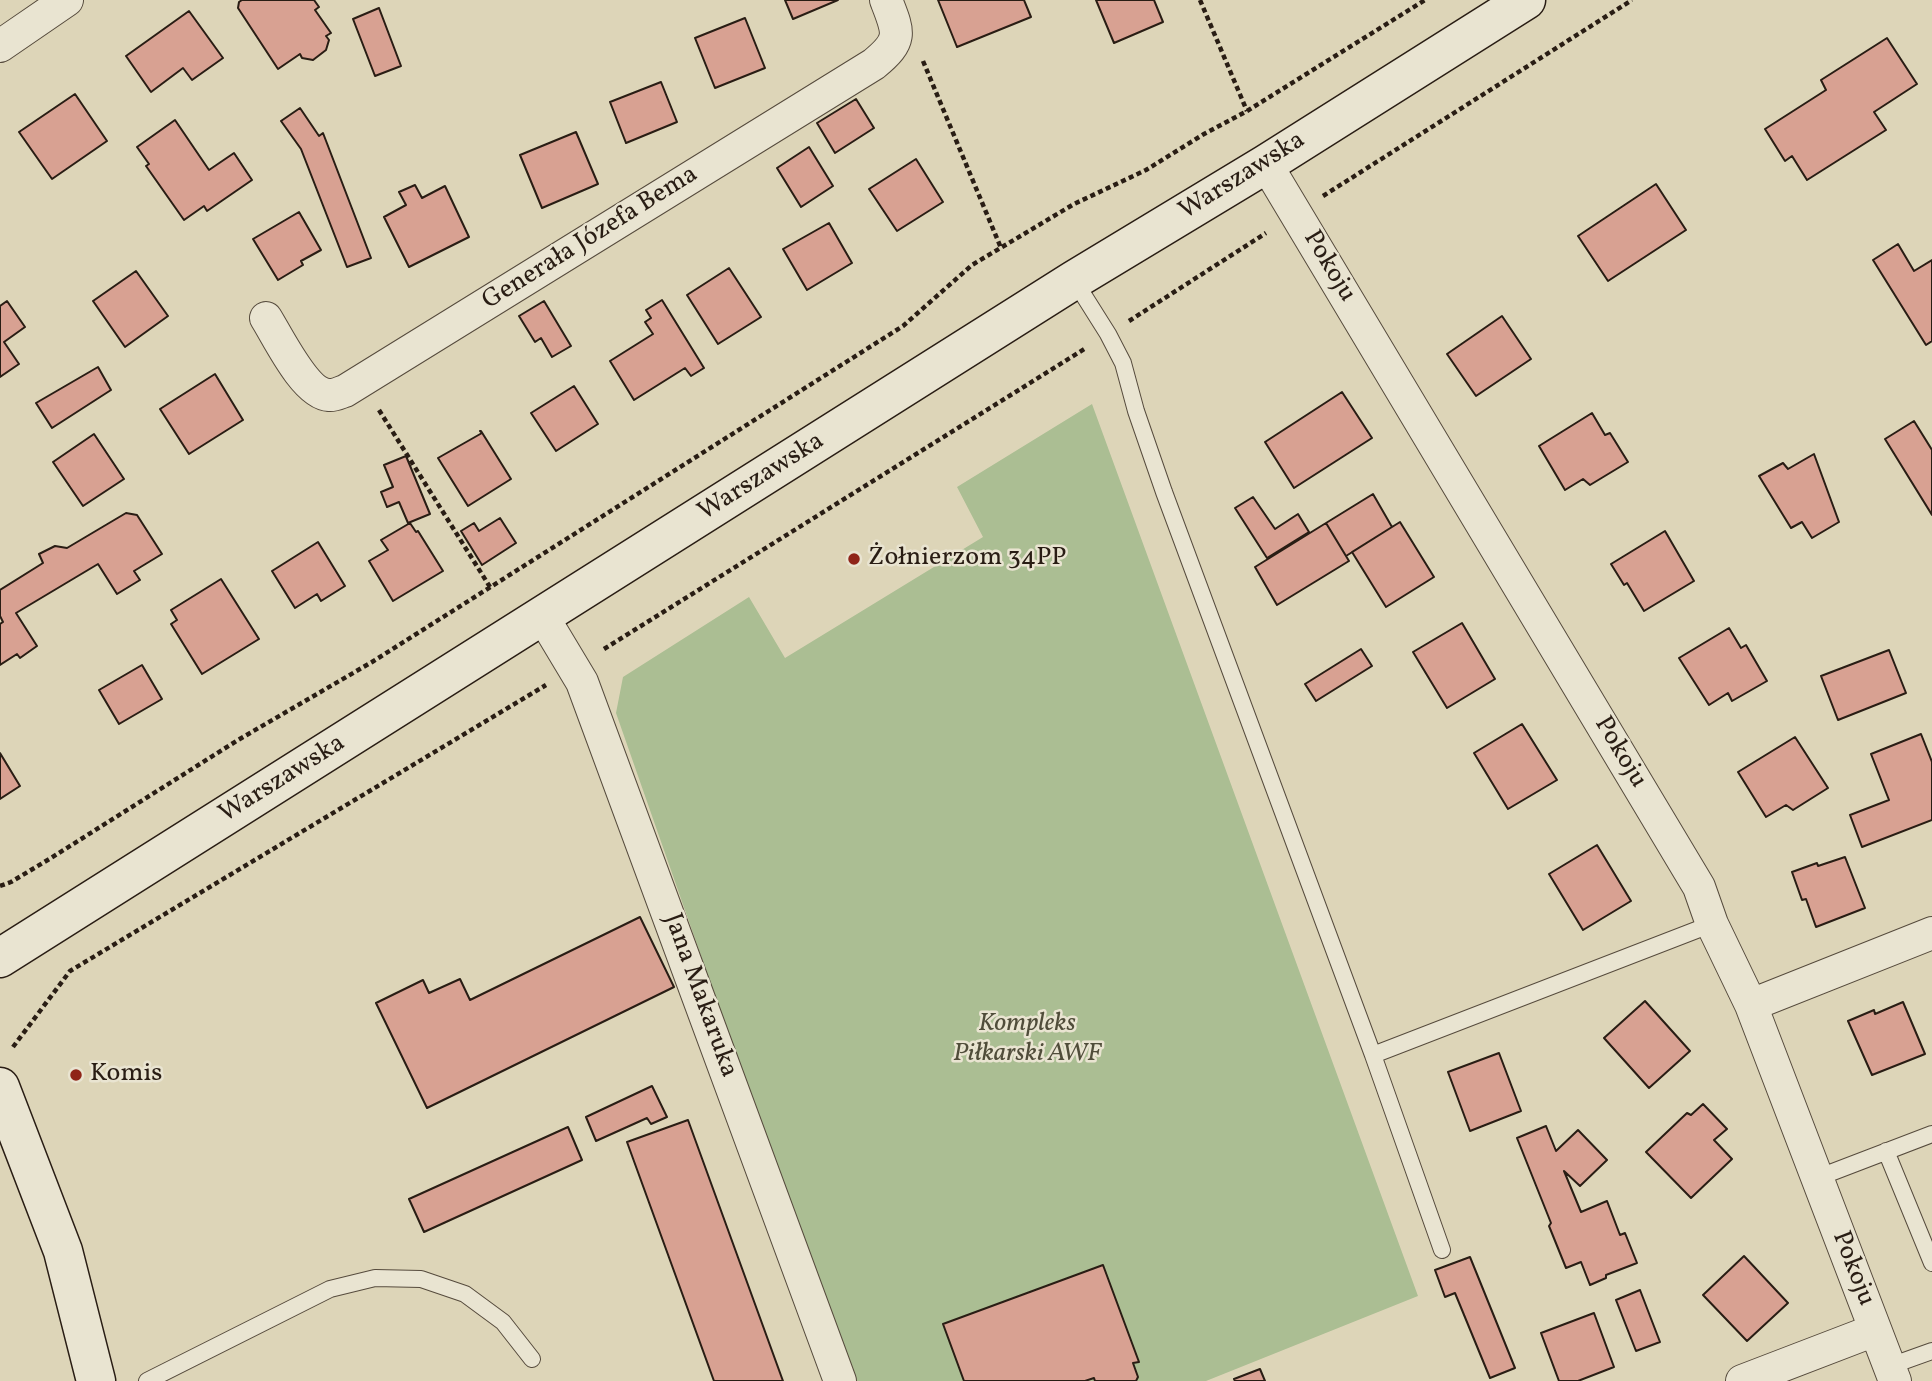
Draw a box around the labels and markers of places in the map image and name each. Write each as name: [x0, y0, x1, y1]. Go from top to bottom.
place label: Żołnierzom 34PP: [868, 543, 1066, 575]
marker: Żołnierzom 34PP: [846, 551, 862, 567]
place label: Komis: [90, 1059, 162, 1091]
marker: Komis: [68, 1067, 84, 1083]

